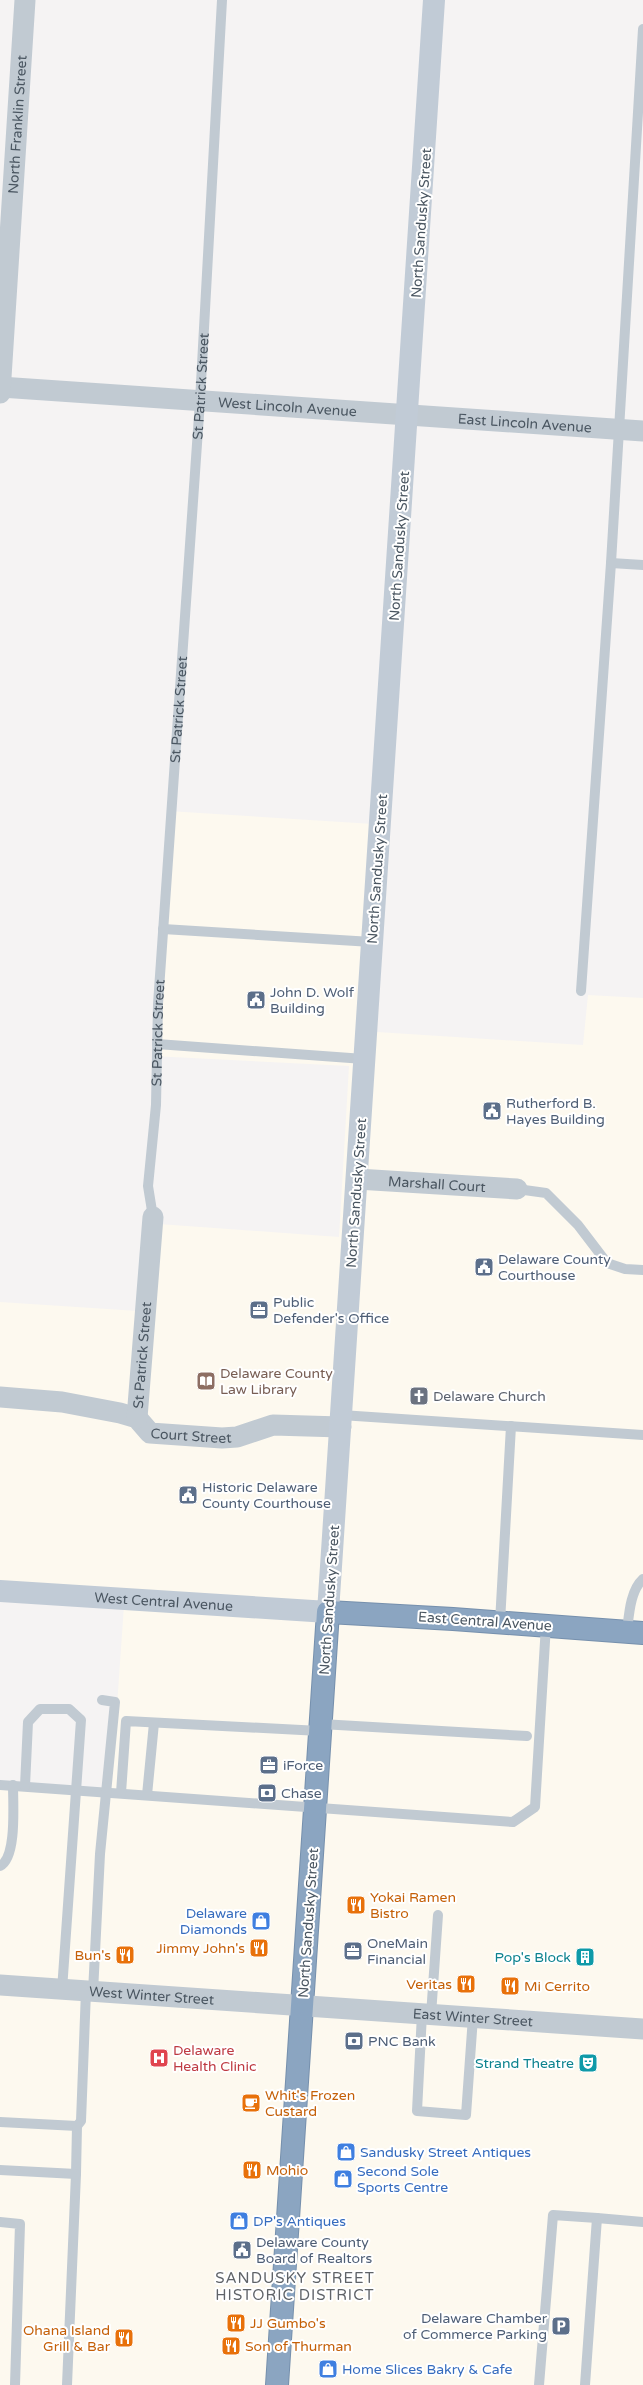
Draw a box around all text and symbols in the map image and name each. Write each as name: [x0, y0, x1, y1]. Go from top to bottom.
street label: North Franklin Street: [5, 54, 31, 195]
street label: North Sandusky Street: [408, 147, 435, 299]
street label: St Patrick Street: [189, 332, 213, 440]
street label: West Lincoln Avenue: [217, 394, 357, 420]
street label: East Lincoln Avenue: [457, 410, 592, 436]
street label: North Sandusky Street: [386, 470, 413, 622]
street label: St Patrick Street: [167, 655, 191, 764]
street label: North Sandusky Street: [364, 793, 391, 945]
street label: St Patrick Street: [148, 978, 169, 1087]
place label: John D. Wolf Building: [270, 984, 355, 1017]
public building icon: John D. Wolf Building: [245, 989, 267, 1011]
place label: Rutherford B. Hayes Building: [506, 1095, 605, 1128]
public building icon: Rutherford B. Hayes Building: [481, 1100, 503, 1122]
street label: North Sandusky Street: [343, 1117, 370, 1269]
street label: Marshall Court: [387, 1173, 487, 1196]
place label: Delaware County Courthouse: [498, 1251, 611, 1284]
public building icon: Delaware County Courthouse: [473, 1256, 495, 1278]
place label: Public Defender's Office: [273, 1294, 389, 1327]
office icon: Public Defender's Office: [248, 1299, 270, 1321]
street label: St Patrick Street: [130, 1301, 155, 1409]
place label: Delaware County Law Library: [220, 1365, 333, 1398]
library icon: Delaware County Law Library: [195, 1370, 217, 1392]
church icon: Delaware Church: [408, 1385, 430, 1407]
place label: Delaware Church: [433, 1388, 546, 1405]
street label: Court Street: [150, 1425, 233, 1447]
place label: Historic Delaware County Courthouse: [202, 1479, 331, 1512]
public building icon: Historic Delaware County Courthouse: [177, 1484, 199, 1506]
street label: North Sandusky Street: [316, 1524, 343, 1676]
street label: West Central Avenue: [94, 1589, 234, 1615]
street label: East Central Avenue: [418, 1608, 552, 1635]
office icon: iForce: [258, 1754, 280, 1776]
place label: iForce: [283, 1757, 323, 1774]
bank icon: Chase: [256, 1782, 278, 1804]
place label: Chase: [281, 1785, 322, 1802]
street label: North Sandusky Street: [295, 1847, 322, 1999]
place label: Yokai Ramen Bistro: [370, 1889, 456, 1922]
restaurant icon: Yokai Ramen Bistro: [345, 1894, 367, 1916]
place label: Delaware Diamonds: [180, 1905, 247, 1938]
shop icon: Delaware Diamonds: [250, 1910, 272, 1932]
place label: OneMain Financial: [367, 1935, 428, 1968]
restaurant icon: Jimmy John's: [248, 1937, 270, 1959]
place label: Jimmy John's: [156, 1940, 245, 1957]
office icon: OneMain Financial: [342, 1940, 364, 1962]
restaurant icon: Bun's: [114, 1944, 136, 1966]
building icon: Pop's Block: [574, 1946, 596, 1968]
place label: Bun's: [75, 1947, 111, 1964]
place label: Pop's Block: [494, 1949, 571, 1966]
restaurant icon: Veritas: [455, 1973, 477, 1995]
restaurant icon: Mi Cerrito: [499, 1975, 521, 1997]
place label: Veritas: [406, 1976, 452, 1993]
place label: Mi Cerrito: [524, 1978, 590, 1995]
street label: West Winter Street: [89, 1983, 215, 2009]
street label: East Winter Street: [412, 2005, 534, 2030]
bank icon: PNC Bank: [343, 2030, 365, 2052]
place label: PNC Bank: [368, 2033, 436, 2050]
place label: Delaware Health Clinic: [173, 2042, 256, 2075]
hospital icon: Delaware Health Clinic: [148, 2047, 170, 2069]
theatre icon: Strand Theatre: [577, 2052, 599, 2074]
place label: Strand Theatre: [475, 2055, 574, 2072]
place label: Whit's Frozen Custard: [265, 2087, 355, 2120]
cafe icon: Whit's Frozen Custard: [240, 2092, 262, 2114]
shop icon: Sandusky Street Antiques: [335, 2141, 357, 2163]
place label: Sandusky Street Antiques: [360, 2144, 531, 2161]
restaurant icon: Mohio: [241, 2159, 263, 2181]
place label: Mohio: [266, 2162, 308, 2179]
place label: Second Sole Sports Centre: [357, 2163, 448, 2196]
shop icon: Second Sole Sports Centre: [332, 2168, 354, 2190]
shop icon: DP's Antiques: [228, 2210, 250, 2232]
place label: DP's Antiques: [253, 2213, 346, 2230]
place label: Delaware County Board of Realtors: [256, 2234, 372, 2267]
public building icon: Delaware County Board of Realtors: [231, 2239, 253, 2261]
district label: SANDUSKY STREET HISTORIC DISTRICT: [215, 2269, 375, 2304]
place label: Delaware Chamber of Commerce Parking: [403, 2310, 548, 2343]
restaurant icon: JJ Gumbo's: [225, 2312, 247, 2334]
place label: JJ Gumbo's: [250, 2315, 326, 2332]
parking icon: Delaware Chamber of Commerce Parking: [550, 2315, 572, 2337]
place label: Ohana Island Grill & Bar: [23, 2322, 111, 2355]
restaurant icon: Ohana Island Grill & Bar: [113, 2327, 135, 2349]
restaurant icon: Son of Thurman: [220, 2335, 242, 2357]
place label: Son of Thurman: [245, 2338, 352, 2355]
shop icon: Home Slices Bakry & Cafe: [317, 2358, 339, 2380]
place label: Home Slices Bakry & Cafe: [342, 2361, 512, 2378]

